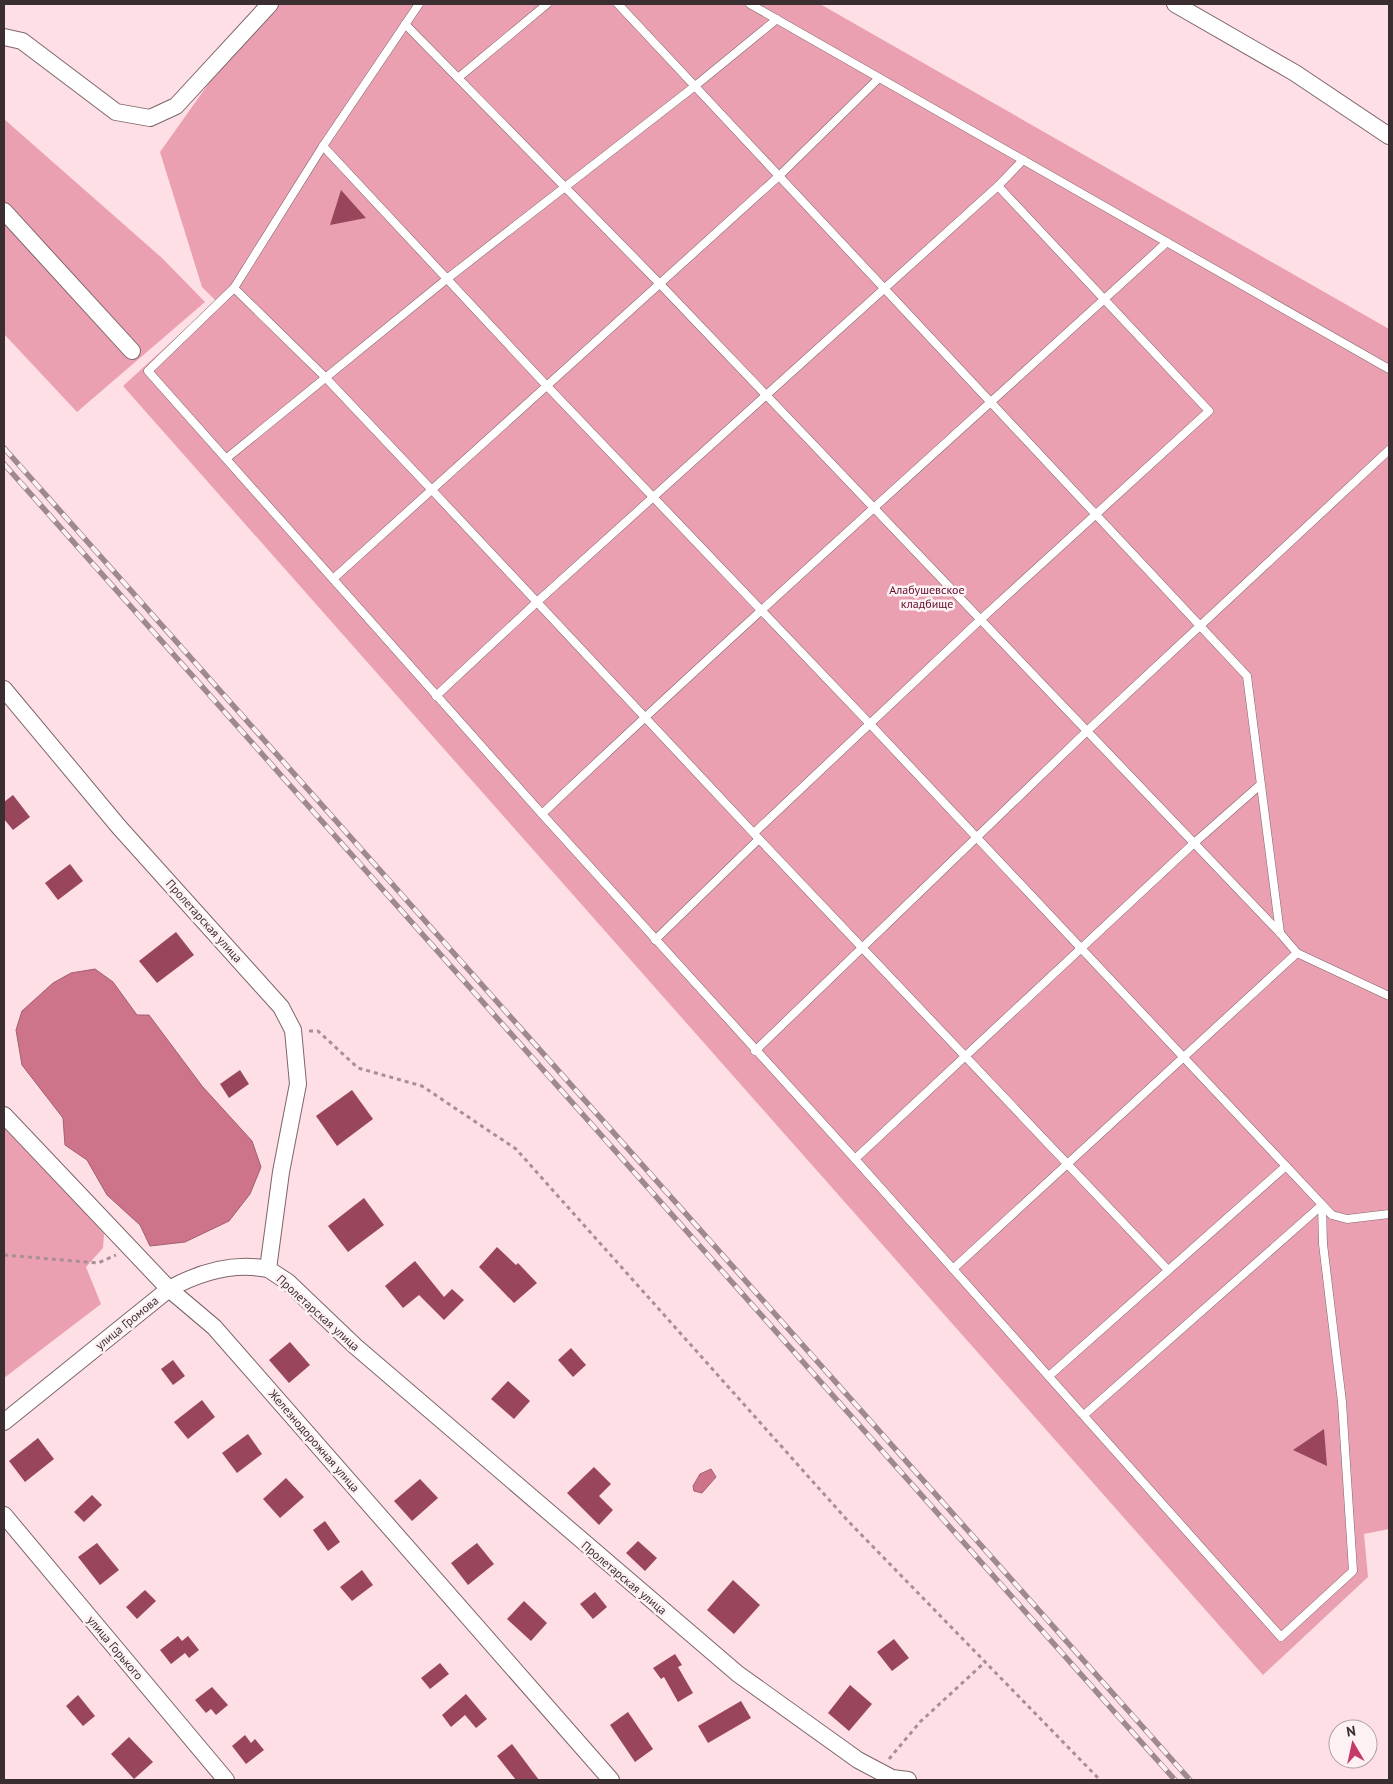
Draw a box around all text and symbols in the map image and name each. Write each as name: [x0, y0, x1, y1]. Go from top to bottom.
park label: Алабушевское кладбище: [889, 582, 965, 611]
street label: Пролетарская улица: [163, 876, 246, 965]
street label: Пролетарская улица: [274, 1271, 363, 1354]
street label: улица Громова: [92, 1293, 161, 1353]
street label: Железнодорожная улица: [265, 1386, 363, 1495]
street label: Пролетарская улица: [579, 1538, 670, 1618]
street label: улица Горького: [84, 1613, 146, 1683]
north arrow: [1328, 1719, 1378, 1769]
text: N: [1345, 1722, 1357, 1741]

